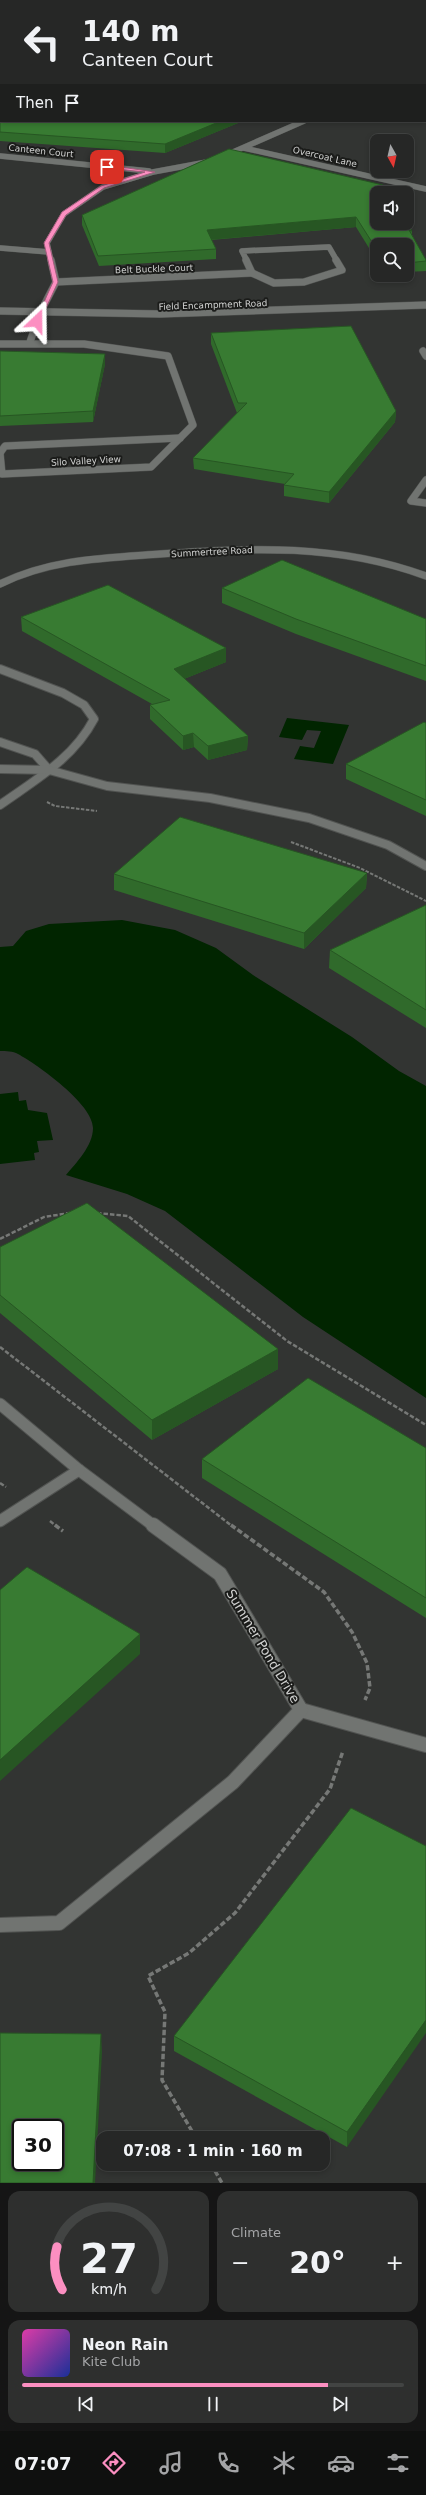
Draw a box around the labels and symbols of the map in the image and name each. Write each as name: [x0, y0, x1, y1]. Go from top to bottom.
north arrow: [370, 134, 414, 178]
street label: Canteen Court: [8, 143, 75, 159]
street label: Overcoat Lane: [292, 145, 359, 169]
pin: [90, 150, 124, 184]
street label: Belt Buckle Court: [115, 263, 194, 275]
street label: Field Encampment Road: [158, 298, 268, 312]
position arrow: [16, 300, 58, 342]
street label: Silo Valley View: [51, 454, 121, 468]
street label: Summertree Road: [171, 545, 253, 559]
street label: Summer Pond Drive: [223, 1586, 303, 1706]
speed limit sign: 30: [12, 2119, 64, 2171]

